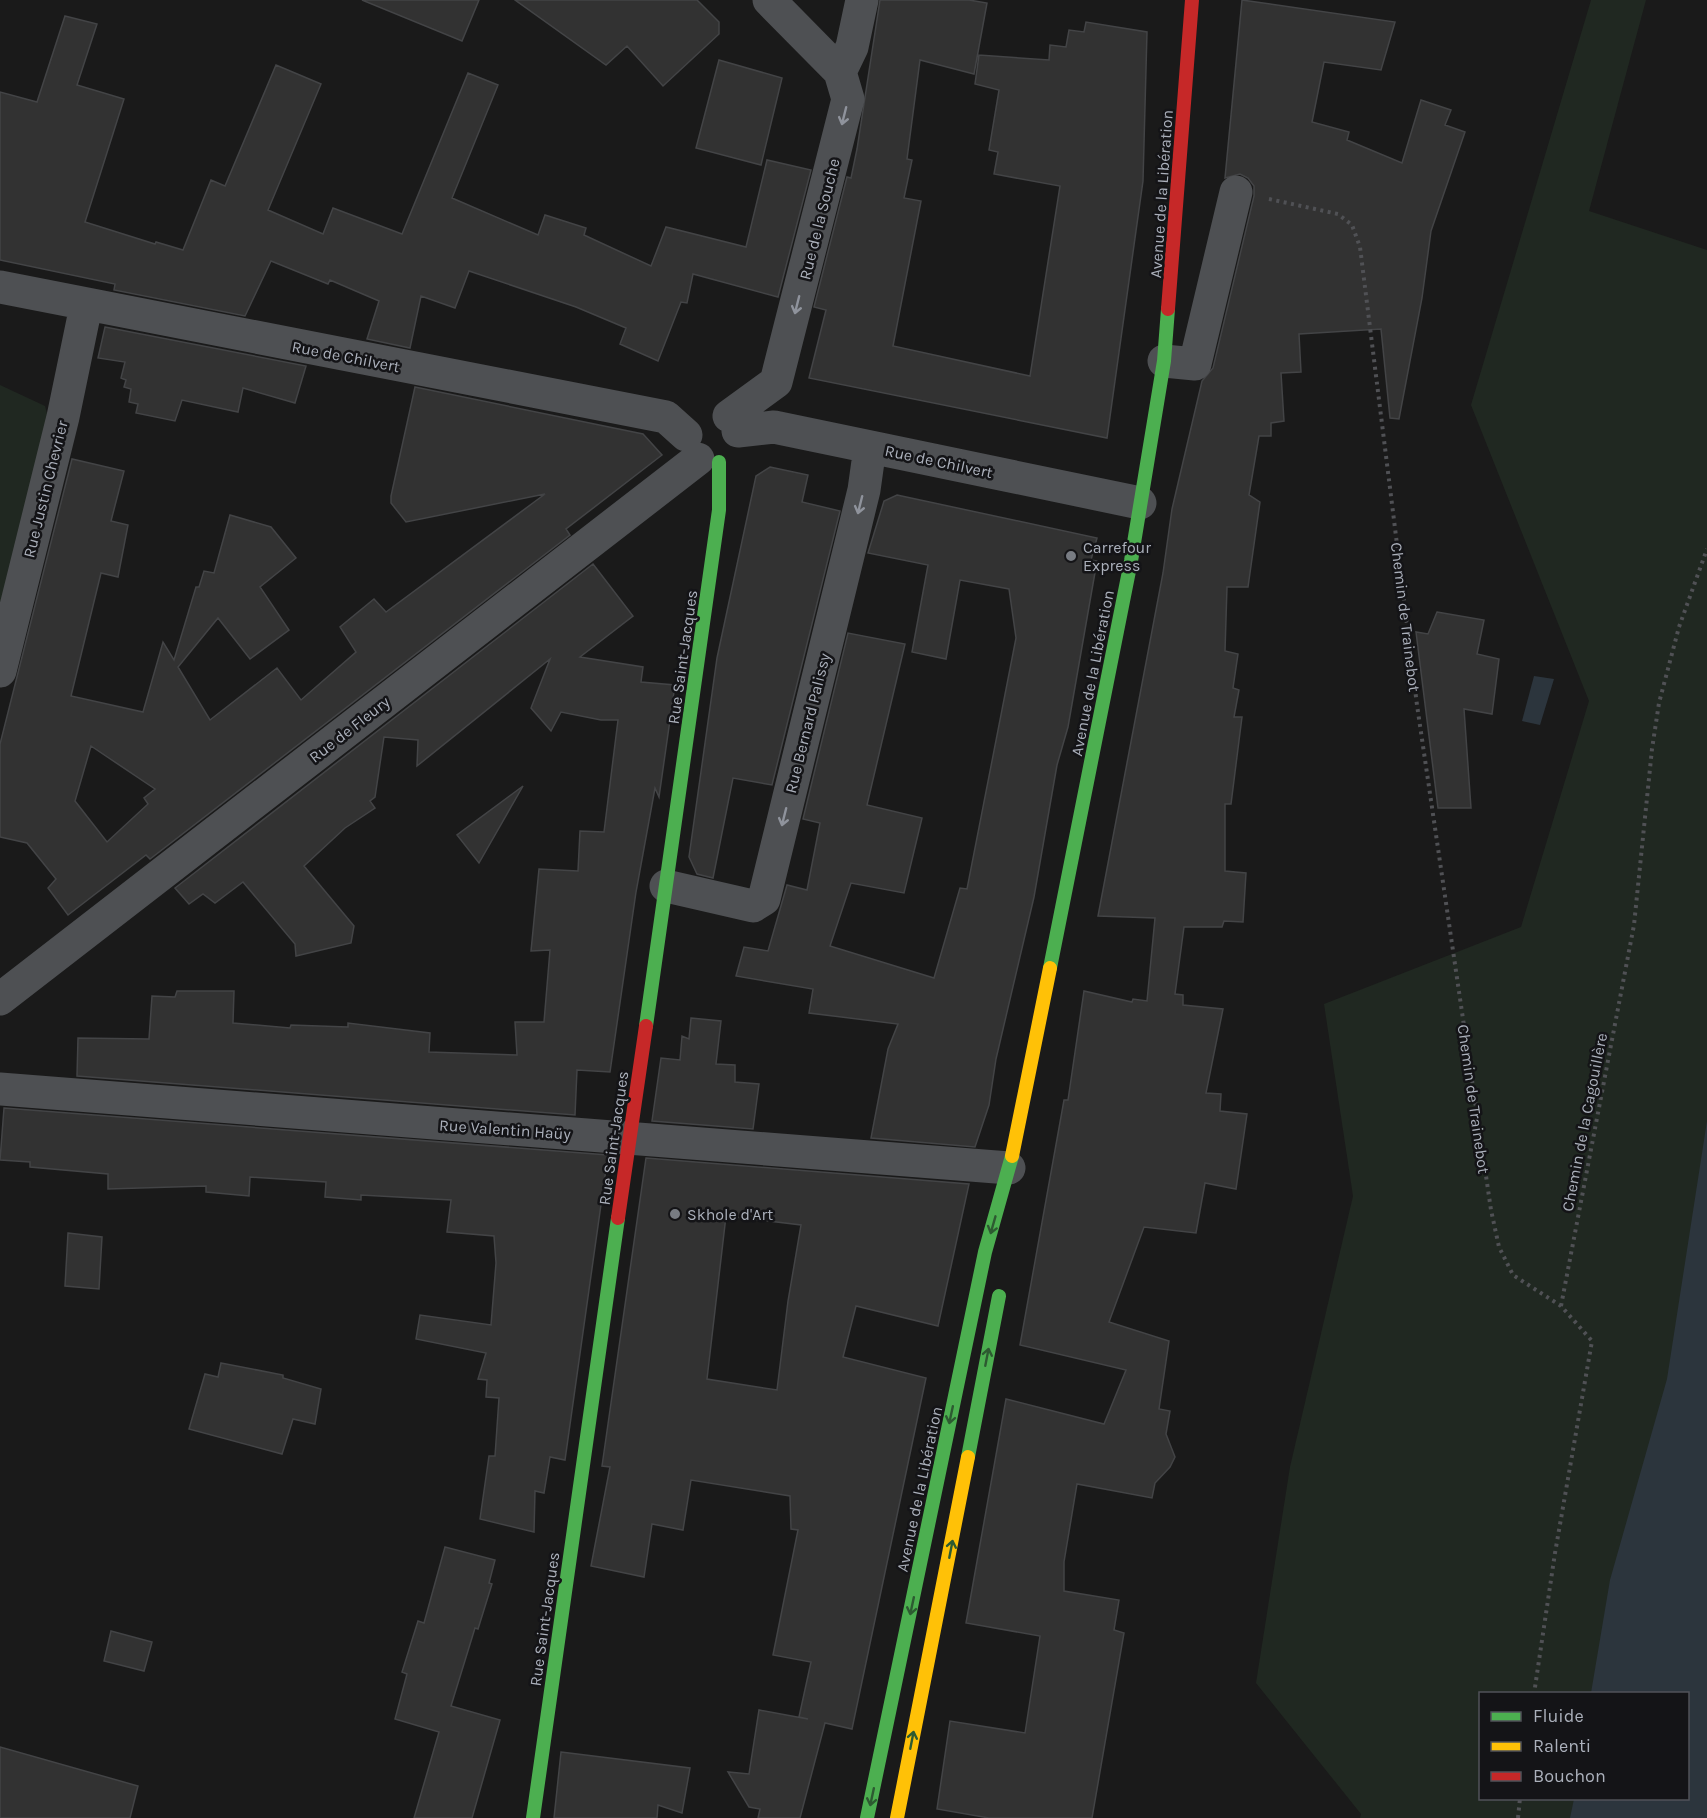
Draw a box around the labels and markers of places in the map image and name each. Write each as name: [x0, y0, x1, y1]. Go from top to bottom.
place label: Carrefour Express: [1083, 538, 1151, 575]
marker: Carrefour Express: [1064, 549, 1078, 563]
place label: Skhole d'Art: [687, 1205, 773, 1224]
marker: Skhole d'Art: [668, 1207, 682, 1221]

